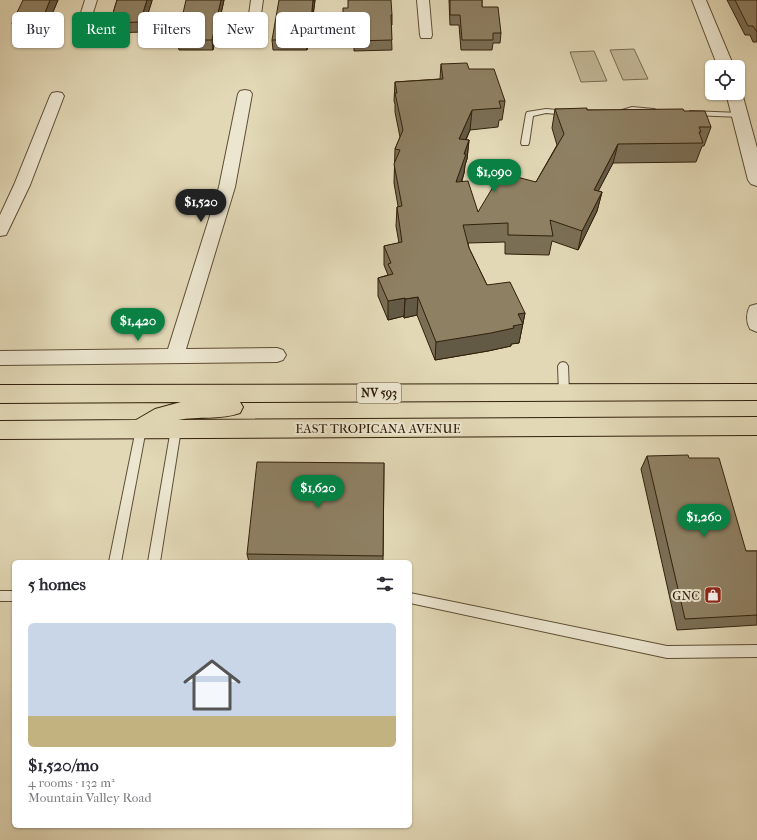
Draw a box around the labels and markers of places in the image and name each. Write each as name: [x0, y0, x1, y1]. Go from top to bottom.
pin: $1,090: [461, 159, 527, 193]
pin: $1,520: [168, 189, 234, 223]
pin: $1,420: [105, 308, 171, 342]
pin: $1,620: [285, 475, 351, 509]
pin: $1,260: [671, 504, 737, 538]
shop icon: GNC: [703, 585, 723, 605]
place label: GNC: [672, 588, 700, 603]

